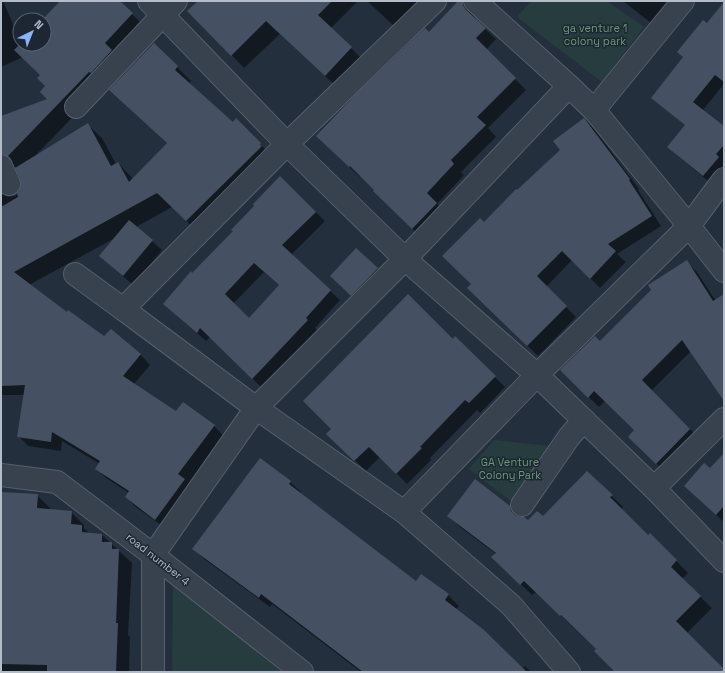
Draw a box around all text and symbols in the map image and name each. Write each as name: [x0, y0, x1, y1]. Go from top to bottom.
north arrow: [12, 12, 52, 52]
text: N: [31, 17, 46, 32]
park label: ga venture 1 colony park: [563, 21, 627, 48]
park label: GA Venture Colony Park: [479, 455, 541, 482]
street label: road number 4: [123, 530, 193, 588]

